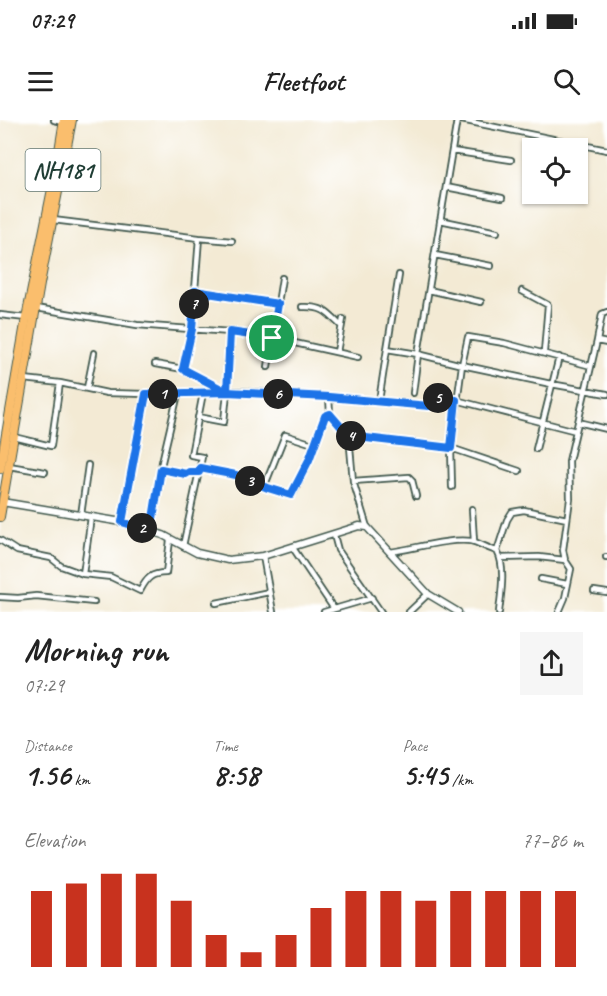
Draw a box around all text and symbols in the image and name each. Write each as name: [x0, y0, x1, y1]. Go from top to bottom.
text: 07:29: [30, 7, 74, 35]
text: Fleetfoot: [263, 64, 344, 98]
icon: menu: [24, 65, 57, 98]
icon: search: [550, 65, 583, 98]
map controls: [522, 138, 588, 204]
button: locate: [522, 138, 588, 204]
road number: NH181: [26, 149, 100, 191]
pin: 7: [179, 289, 209, 319]
text: 7: [190, 294, 198, 314]
pin: [246, 312, 297, 363]
icon: arrive: [255, 321, 288, 354]
pin: 1: [148, 379, 178, 409]
pin: 6: [263, 379, 293, 409]
pin: 5: [423, 383, 453, 413]
text: 1: [159, 384, 167, 404]
text: 6: [274, 384, 282, 404]
text: 5: [435, 388, 441, 408]
pin: 4: [336, 421, 366, 451]
text: 4: [347, 426, 355, 446]
pin: 3: [235, 466, 265, 496]
text: 3: [246, 471, 254, 491]
pin: 2: [127, 513, 157, 543]
text: 2: [138, 518, 146, 538]
text: Morning run: [24, 629, 168, 671]
button: share: [520, 632, 583, 695]
text: 07:29: [24, 673, 64, 698]
text: Distance: [24, 736, 72, 756]
text: Time: [213, 736, 238, 756]
text: Pace: [403, 736, 427, 756]
text: 1.56: [24, 756, 71, 794]
text: 8:58: [213, 756, 259, 794]
text: 5:45: [403, 756, 448, 794]
text: km: [71, 770, 90, 790]
text: /km: [448, 770, 473, 790]
text: Elevation: [24, 828, 86, 853]
text: 77–86 m: [522, 828, 583, 853]

